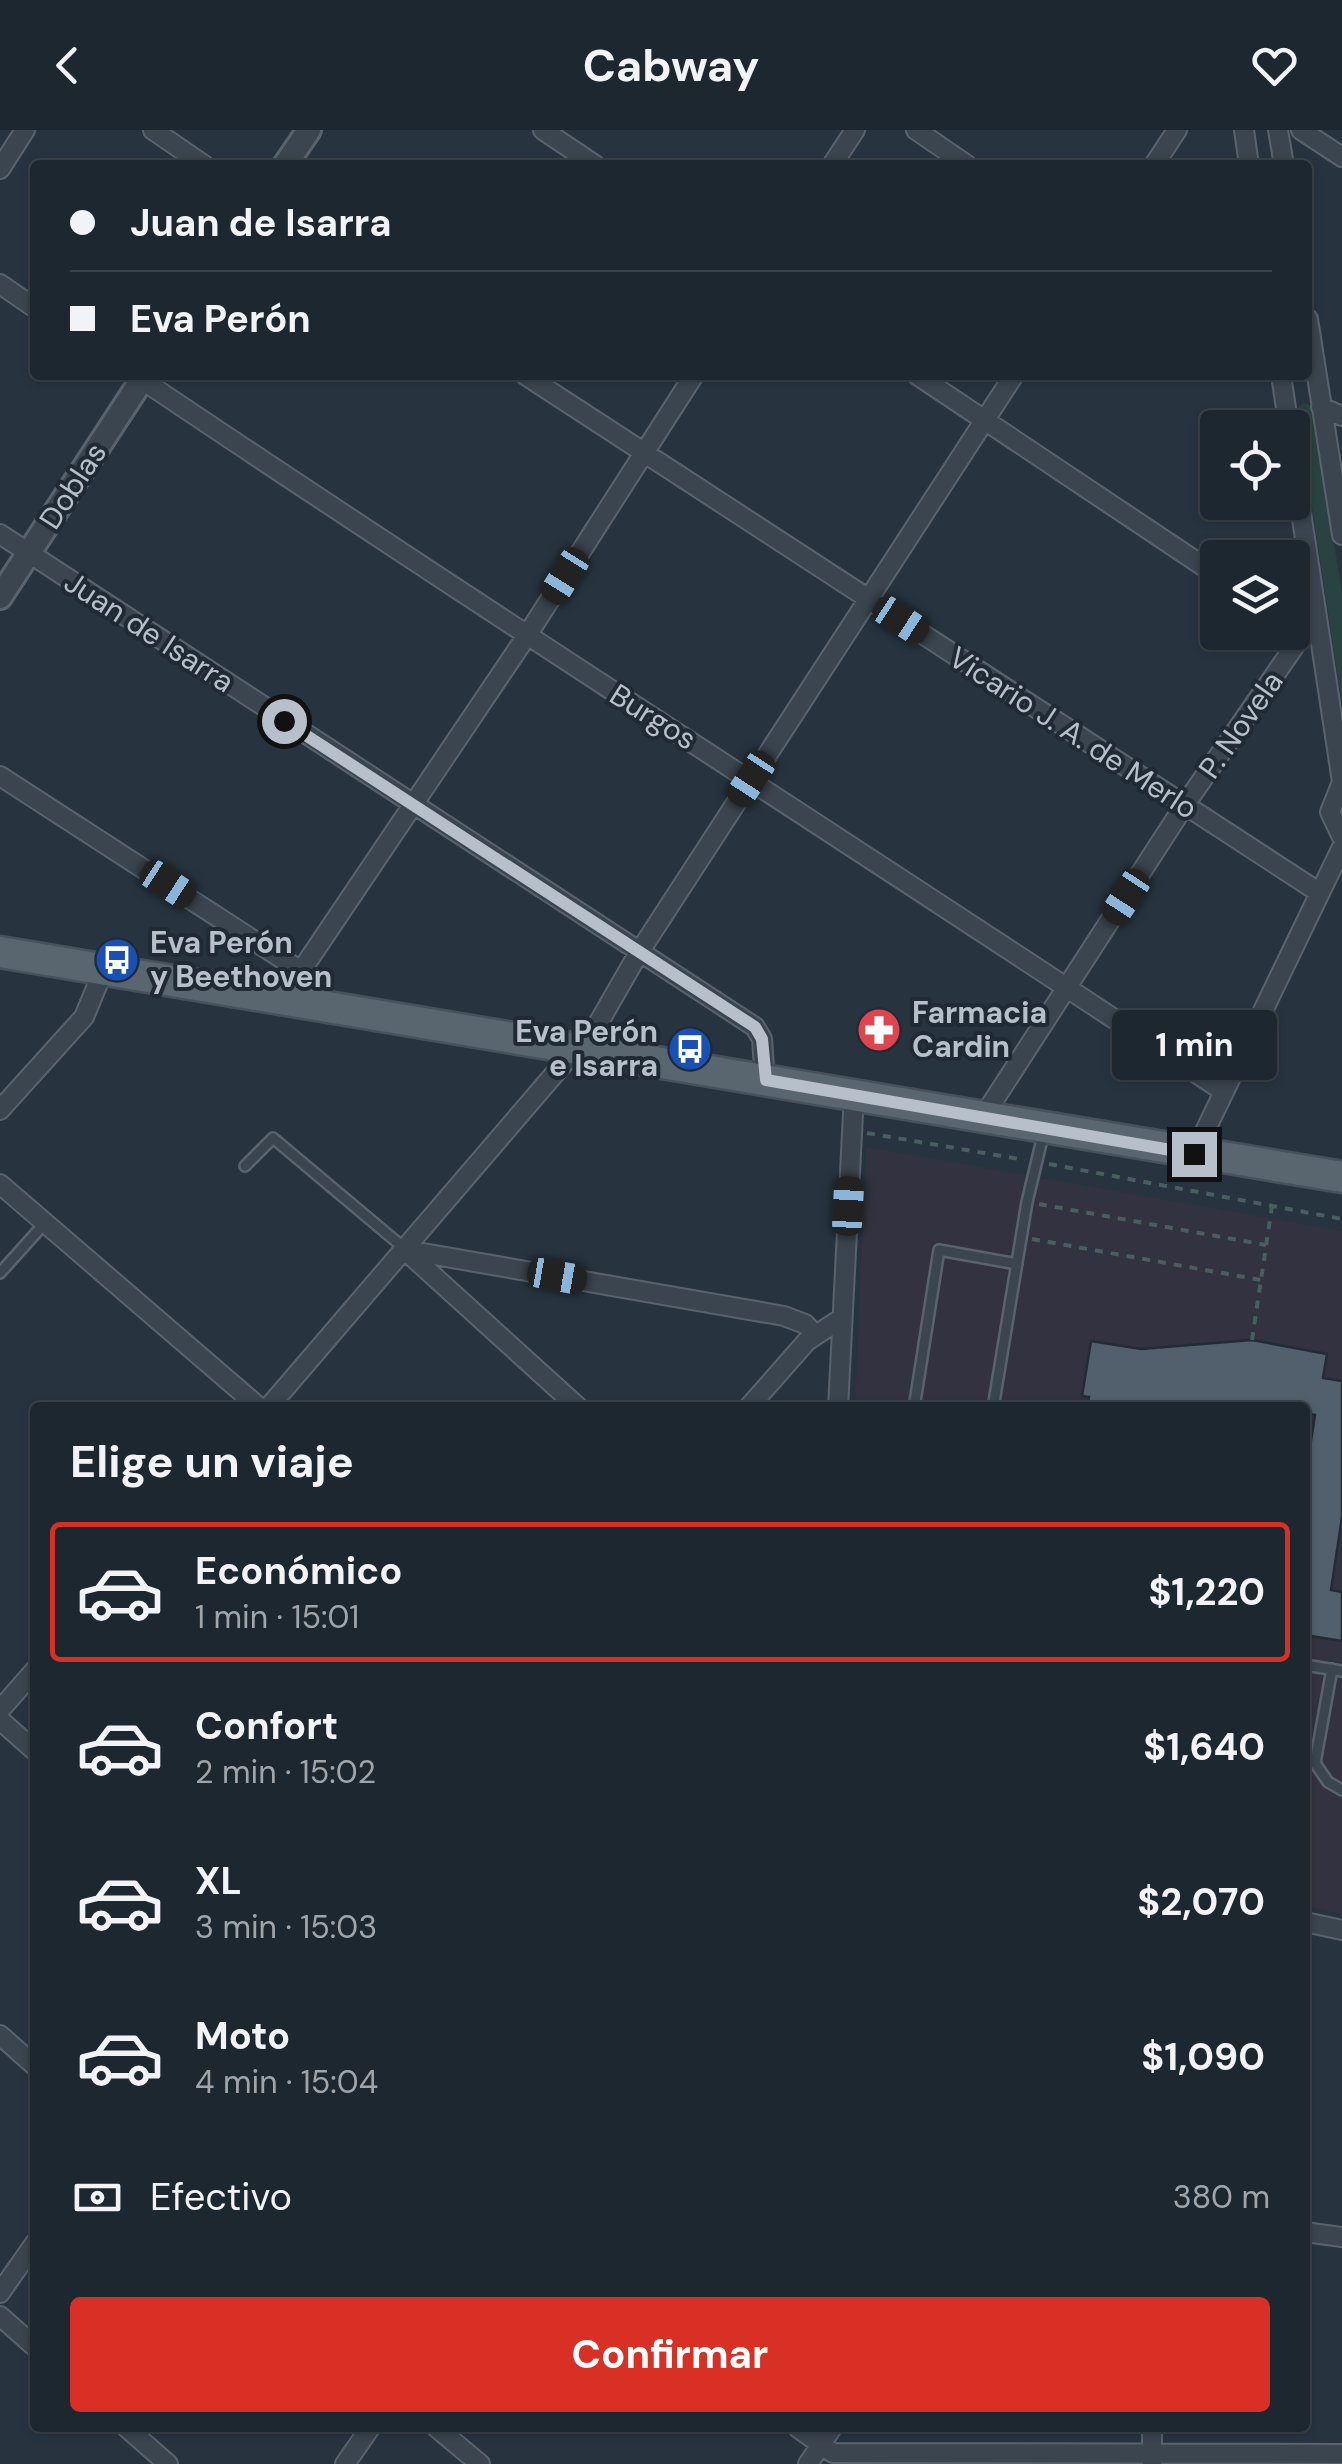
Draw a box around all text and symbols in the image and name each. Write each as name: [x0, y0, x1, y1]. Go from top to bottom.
text: Cabway: [583, 36, 759, 95]
icon: back: [40, 38, 95, 93]
icon: heart: [1247, 38, 1302, 93]
text: Juan de Isarra: [130, 198, 391, 248]
text: Eva Perón: [130, 294, 311, 344]
map controls: [1200, 410, 1310, 650]
button: locate: [1200, 410, 1310, 520]
street label: Doblas: [30, 435, 115, 536]
button: layers: [1200, 540, 1310, 650]
car: [536, 543, 594, 609]
street label: Juan de Isarra: [57, 562, 241, 701]
car: [868, 591, 934, 649]
street label: Vicario J. A. de Merlo: [942, 638, 1205, 828]
street label: P. Novela: [1190, 664, 1292, 786]
street label: Burgos: [603, 675, 704, 758]
route start: [262, 699, 307, 744]
car: [722, 746, 780, 812]
car: [135, 855, 201, 913]
car: [1097, 864, 1155, 930]
place label: Eva Perón y Beethoven: [150, 923, 332, 996]
bus stop icon: Eva Perón y Beethoven: [94, 937, 140, 983]
place label: Farmacia Cardin: [912, 993, 1047, 1066]
pharmacy icon: Farmacia Cardin: [856, 1007, 902, 1053]
callout: 1 min: [1112, 1009, 1276, 1079]
place label: Eva Perón e Isarra: [515, 1012, 658, 1085]
text: 1 min: [1156, 1024, 1233, 1066]
bus stop icon: Eva Perón e Isarra: [667, 1026, 713, 1072]
route end: [1172, 1132, 1217, 1177]
car: [831, 1175, 865, 1237]
car: [525, 1256, 589, 1296]
text: Elige un viaje: [70, 1432, 354, 1491]
text: Económico: [195, 1546, 402, 1596]
icon: car: [75, 1547, 165, 1637]
text: $1,220: [1148, 1567, 1265, 1617]
text: 1 min · 15:01: [195, 1596, 359, 1638]
text: Confort: [195, 1701, 338, 1751]
icon: car: [75, 1702, 165, 1792]
text: $1,640: [1143, 1722, 1265, 1772]
text: 2 min · 15:02: [195, 1751, 376, 1793]
text: XL: [195, 1856, 242, 1906]
icon: car: [75, 1857, 165, 1947]
text: $2,070: [1137, 1877, 1265, 1927]
text: 3 min · 15:03: [195, 1906, 377, 1948]
text: Moto: [195, 2011, 290, 2061]
icon: car: [75, 2012, 165, 2102]
text: $1,090: [1141, 2032, 1265, 2082]
text: 4 min · 15:04: [195, 2061, 378, 2103]
icon: cash: [70, 2170, 125, 2225]
text: Efectivo: [150, 2172, 292, 2222]
text: 380 m: [1173, 2176, 1270, 2218]
button: Confirmar: [70, 2297, 1270, 2412]

